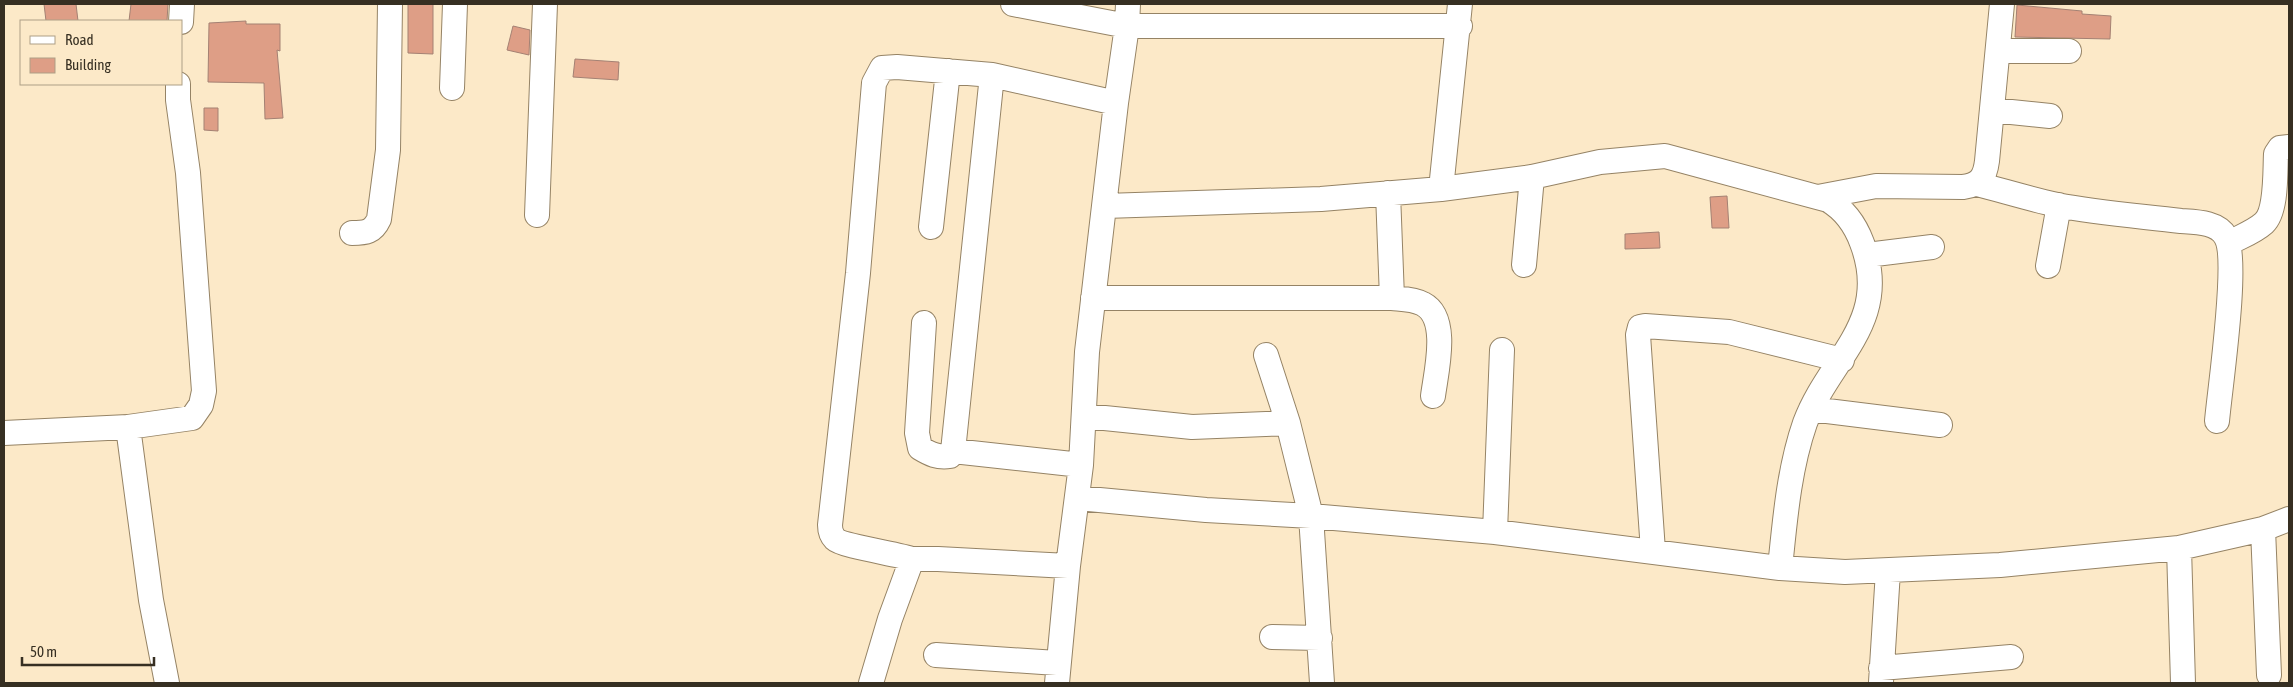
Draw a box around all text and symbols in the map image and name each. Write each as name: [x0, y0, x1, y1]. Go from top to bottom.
legend: [20, 20, 182, 85]
text: Road: [65, 31, 94, 48]
text: Building: [65, 56, 111, 73]
scale bar: [22, 634, 155, 666]
text: 50 m: [30, 643, 57, 660]

